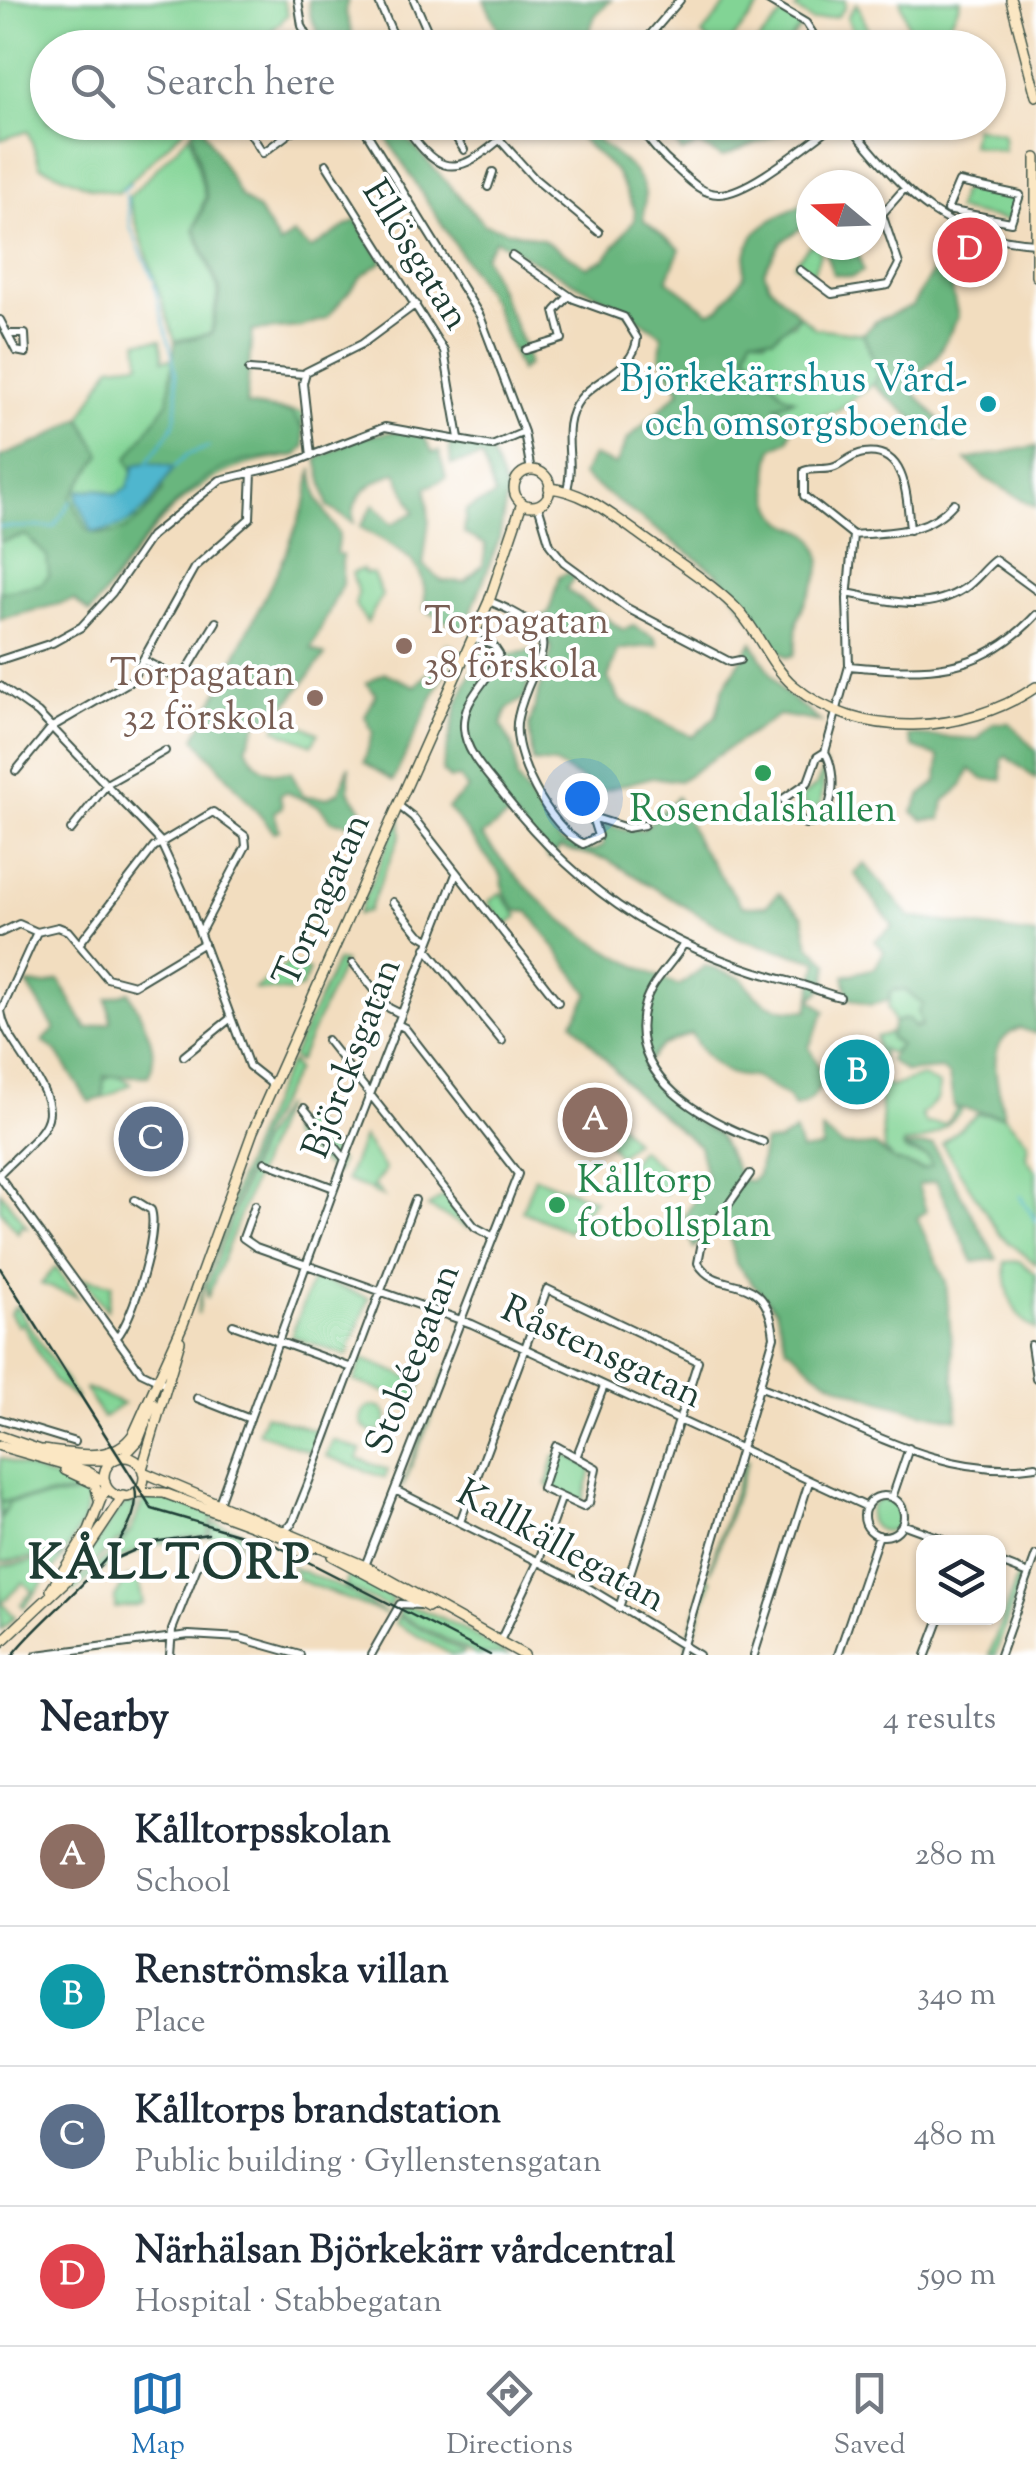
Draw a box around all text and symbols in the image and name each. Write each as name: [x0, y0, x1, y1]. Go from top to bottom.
search box: [30, 30, 1006, 140]
icon: search: [65, 58, 120, 113]
text: Search here: [145, 58, 336, 112]
street label: Ellösgatan: [347, 170, 481, 342]
north arrow: [796, 170, 886, 260]
pin: D: [938, 212, 1002, 288]
place label: Björkekärrshus Vård- och omsorgsboende: [619, 355, 968, 453]
marker: Björkekärrshus Vård- och omsorgsboende: [977, 393, 999, 415]
place label: Torpagatan 38 förskola: [424, 597, 609, 695]
marker: Torpagatan 38 förskola: [393, 635, 415, 657]
place label: Torpagatan 32 förskola: [110, 649, 295, 747]
marker: Torpagatan 32 förskola: [304, 687, 326, 709]
marker: Rosendalshallen: [752, 762, 774, 784]
your location: [557, 773, 608, 824]
place label: Rosendalshallen: [629, 785, 897, 839]
street label: Torpagatan: [262, 805, 386, 997]
street label: Björcksgatan: [291, 951, 417, 1167]
pin: B: [824, 1034, 890, 1110]
pin: A: [562, 1082, 628, 1158]
pin: C: [118, 1102, 184, 1176]
place label: Kålltorp fotbollsplan: [577, 1156, 772, 1254]
marker: Kålltorp fotbollsplan: [546, 1194, 568, 1216]
street label: Stobéegatan: [354, 1257, 476, 1463]
street label: Råstensgatan: [491, 1284, 711, 1424]
street label: Kallkällegatan: [445, 1468, 675, 1628]
district label: KÅLLTORP: [28, 1531, 312, 1601]
map controls: [916, 1535, 1006, 1625]
button: layers: [916, 1535, 1006, 1625]
text: Nearby: [40, 1690, 169, 1750]
text: 4 results: [883, 1697, 996, 1743]
text: Kålltorpsskolan: [135, 1806, 391, 1860]
text: A: [60, 1833, 85, 1879]
text: 280 m: [915, 1833, 996, 1879]
text: School: [135, 1860, 231, 1906]
text: Renströmska villan: [135, 1946, 449, 2000]
text: B: [62, 1973, 83, 2019]
text: 340 m: [917, 1973, 996, 2019]
text: Place: [135, 2000, 206, 2046]
text: Kålltorps brandstation: [135, 2086, 501, 2140]
text: C: [60, 2113, 85, 2159]
text: 480 m: [914, 2113, 996, 2159]
text: Public building · Gyllenstensgatan: [135, 2140, 602, 2186]
text: Närhälsan Björkekärr vårdcentral: [135, 2226, 675, 2280]
text: D: [60, 2253, 85, 2299]
text: 590 m: [919, 2253, 996, 2299]
text: Hospital · Stabbegatan: [135, 2280, 442, 2326]
tab: Map: [130, 2366, 185, 2466]
tab: Directions: [446, 2366, 573, 2466]
tab: Saved: [834, 2366, 906, 2466]

